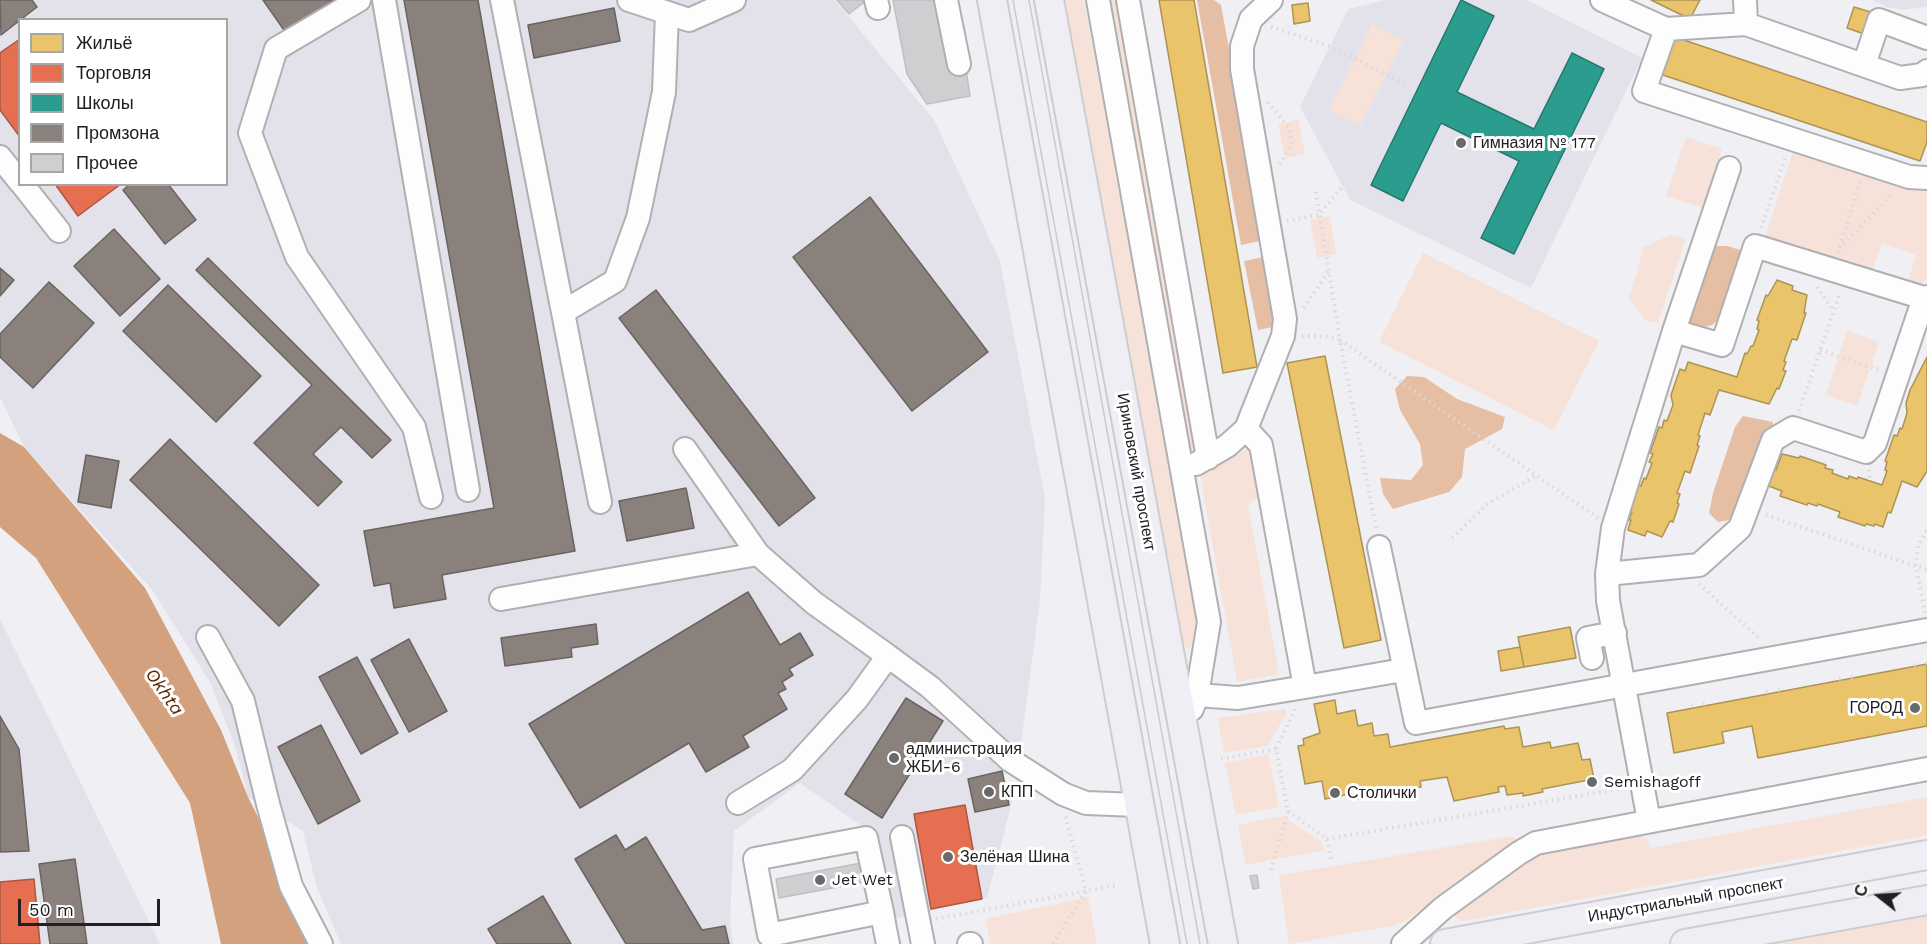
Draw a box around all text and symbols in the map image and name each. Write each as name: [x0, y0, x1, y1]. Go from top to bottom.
legend: [18, 18, 228, 186]
text: Жильё: [76, 32, 133, 53]
text: Торговля: [76, 62, 151, 83]
text: Школы: [76, 92, 134, 113]
text: Промзона: [76, 122, 159, 143]
place label: Гимназия № 177: [1473, 133, 1596, 153]
marker: Гимназия № 177: [1454, 136, 1468, 150]
text: Прочее: [76, 152, 138, 173]
street label: Ириновский проспект: [1113, 391, 1159, 553]
water label: Okhta: [140, 664, 188, 720]
place label: ГОРОД: [1850, 698, 1903, 718]
marker: ГОРОД: [1908, 701, 1922, 715]
place label: администрация ЖБИ-6: [906, 739, 1022, 777]
marker: администрация ЖБИ-6: [887, 751, 901, 765]
place label: Semishagoff: [1604, 772, 1701, 792]
marker: Semishagoff: [1585, 775, 1599, 789]
place label: КПП: [1001, 782, 1033, 802]
place label: Столички: [1347, 783, 1417, 803]
marker: КПП: [982, 785, 996, 799]
marker: Столички: [1328, 786, 1342, 800]
place label: Зелёная Шина: [960, 847, 1069, 867]
marker: Зелёная Шина: [941, 850, 955, 864]
north arrow: [1849, 866, 1909, 926]
place label: Jet Wet: [832, 870, 893, 890]
marker: Jet Wet: [813, 873, 827, 887]
street label: Индустриальный проспект: [1587, 873, 1785, 927]
text: С: [1851, 882, 1872, 899]
scale bar: [21, 887, 164, 925]
text: 50 m: [29, 899, 74, 920]

